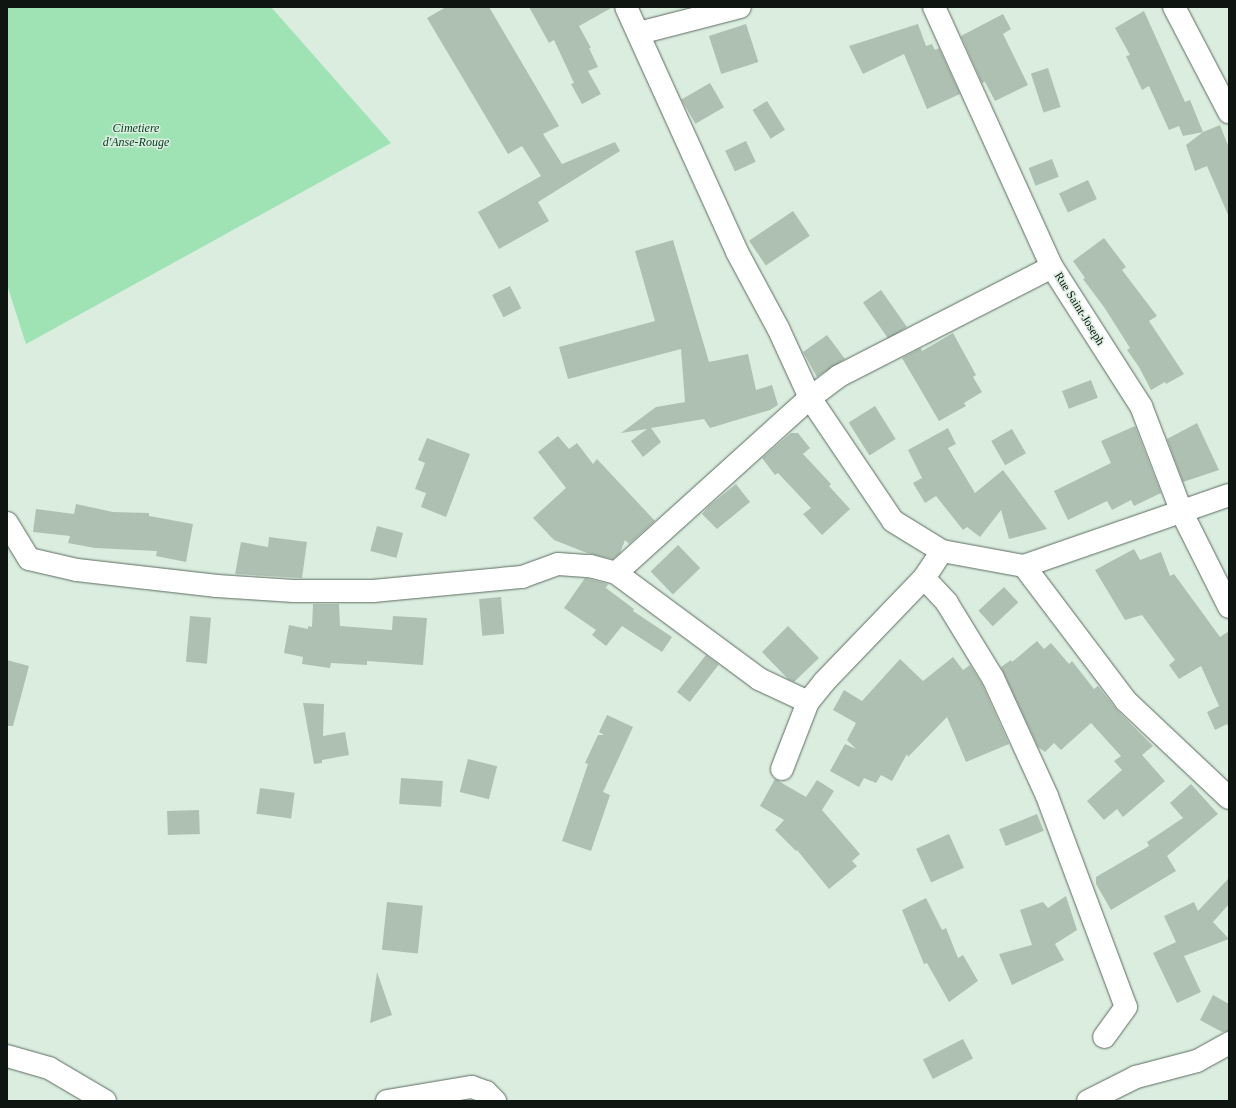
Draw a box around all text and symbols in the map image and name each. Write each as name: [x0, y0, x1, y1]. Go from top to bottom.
park label: Cimetiere d'Anse-Rouge: [103, 122, 169, 150]
street label: Rue Saint-Joseph: [1051, 270, 1107, 348]

